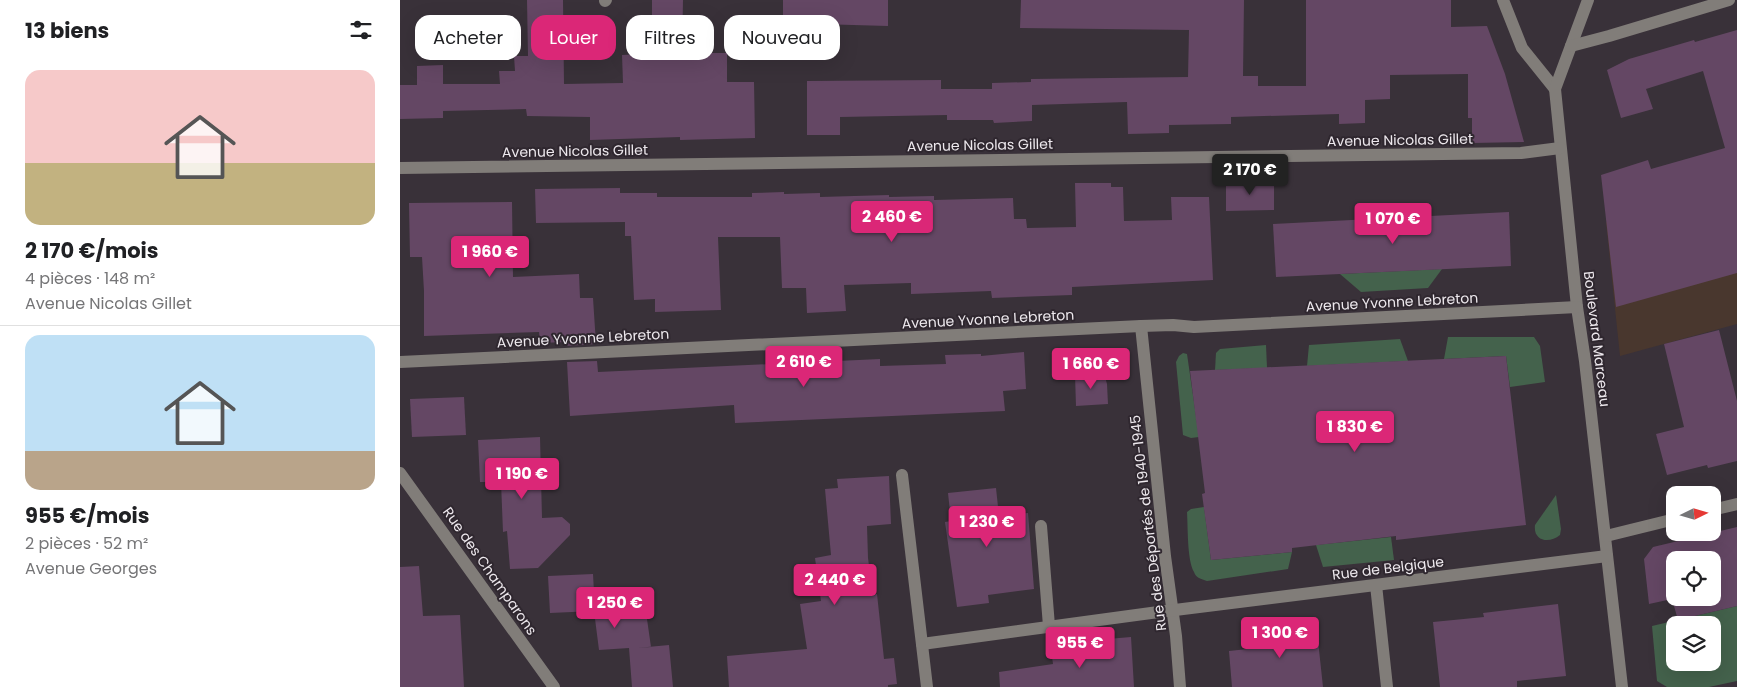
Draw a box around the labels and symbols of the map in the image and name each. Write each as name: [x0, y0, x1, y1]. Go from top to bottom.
street label: Avenue Nicolas Gillet: [1327, 129, 1473, 151]
street label: Avenue Nicolas Gillet: [907, 134, 1053, 156]
street label: Avenue Nicolas Gillet: [502, 140, 648, 162]
pin: 2 170 €: [1204, 154, 1296, 196]
pin: 2 460 €: [846, 200, 938, 243]
pin: 1 070 €: [1347, 202, 1439, 245]
pin: 1 960 €: [444, 236, 536, 278]
street label: Boulevard Marceau: [1579, 270, 1615, 408]
street label: Avenue Yvonne Lebreton: [1305, 287, 1479, 317]
street label: Avenue Yvonne Lebreton: [901, 304, 1075, 334]
street label: Avenue Yvonne Lebreton: [496, 323, 670, 353]
pin: 2 610 €: [758, 346, 850, 388]
pin: 1 660 €: [1045, 348, 1137, 390]
pin: 1 830 €: [1309, 410, 1401, 453]
street label: Rue des Déportés de 1940-1945: [1125, 414, 1171, 632]
pin: 1 190 €: [476, 458, 568, 500]
north arrow: [1666, 486, 1721, 541]
street label: Rue des Champarons: [438, 503, 542, 639]
pin: 1 230 €: [941, 506, 1033, 548]
street label: Rue de Belgique: [1331, 551, 1445, 585]
pin: 2 440 €: [789, 564, 881, 606]
pin: 1 250 €: [569, 586, 661, 629]
pin: 1 300 €: [1234, 616, 1326, 659]
pin: 955 €: [1045, 626, 1115, 669]

